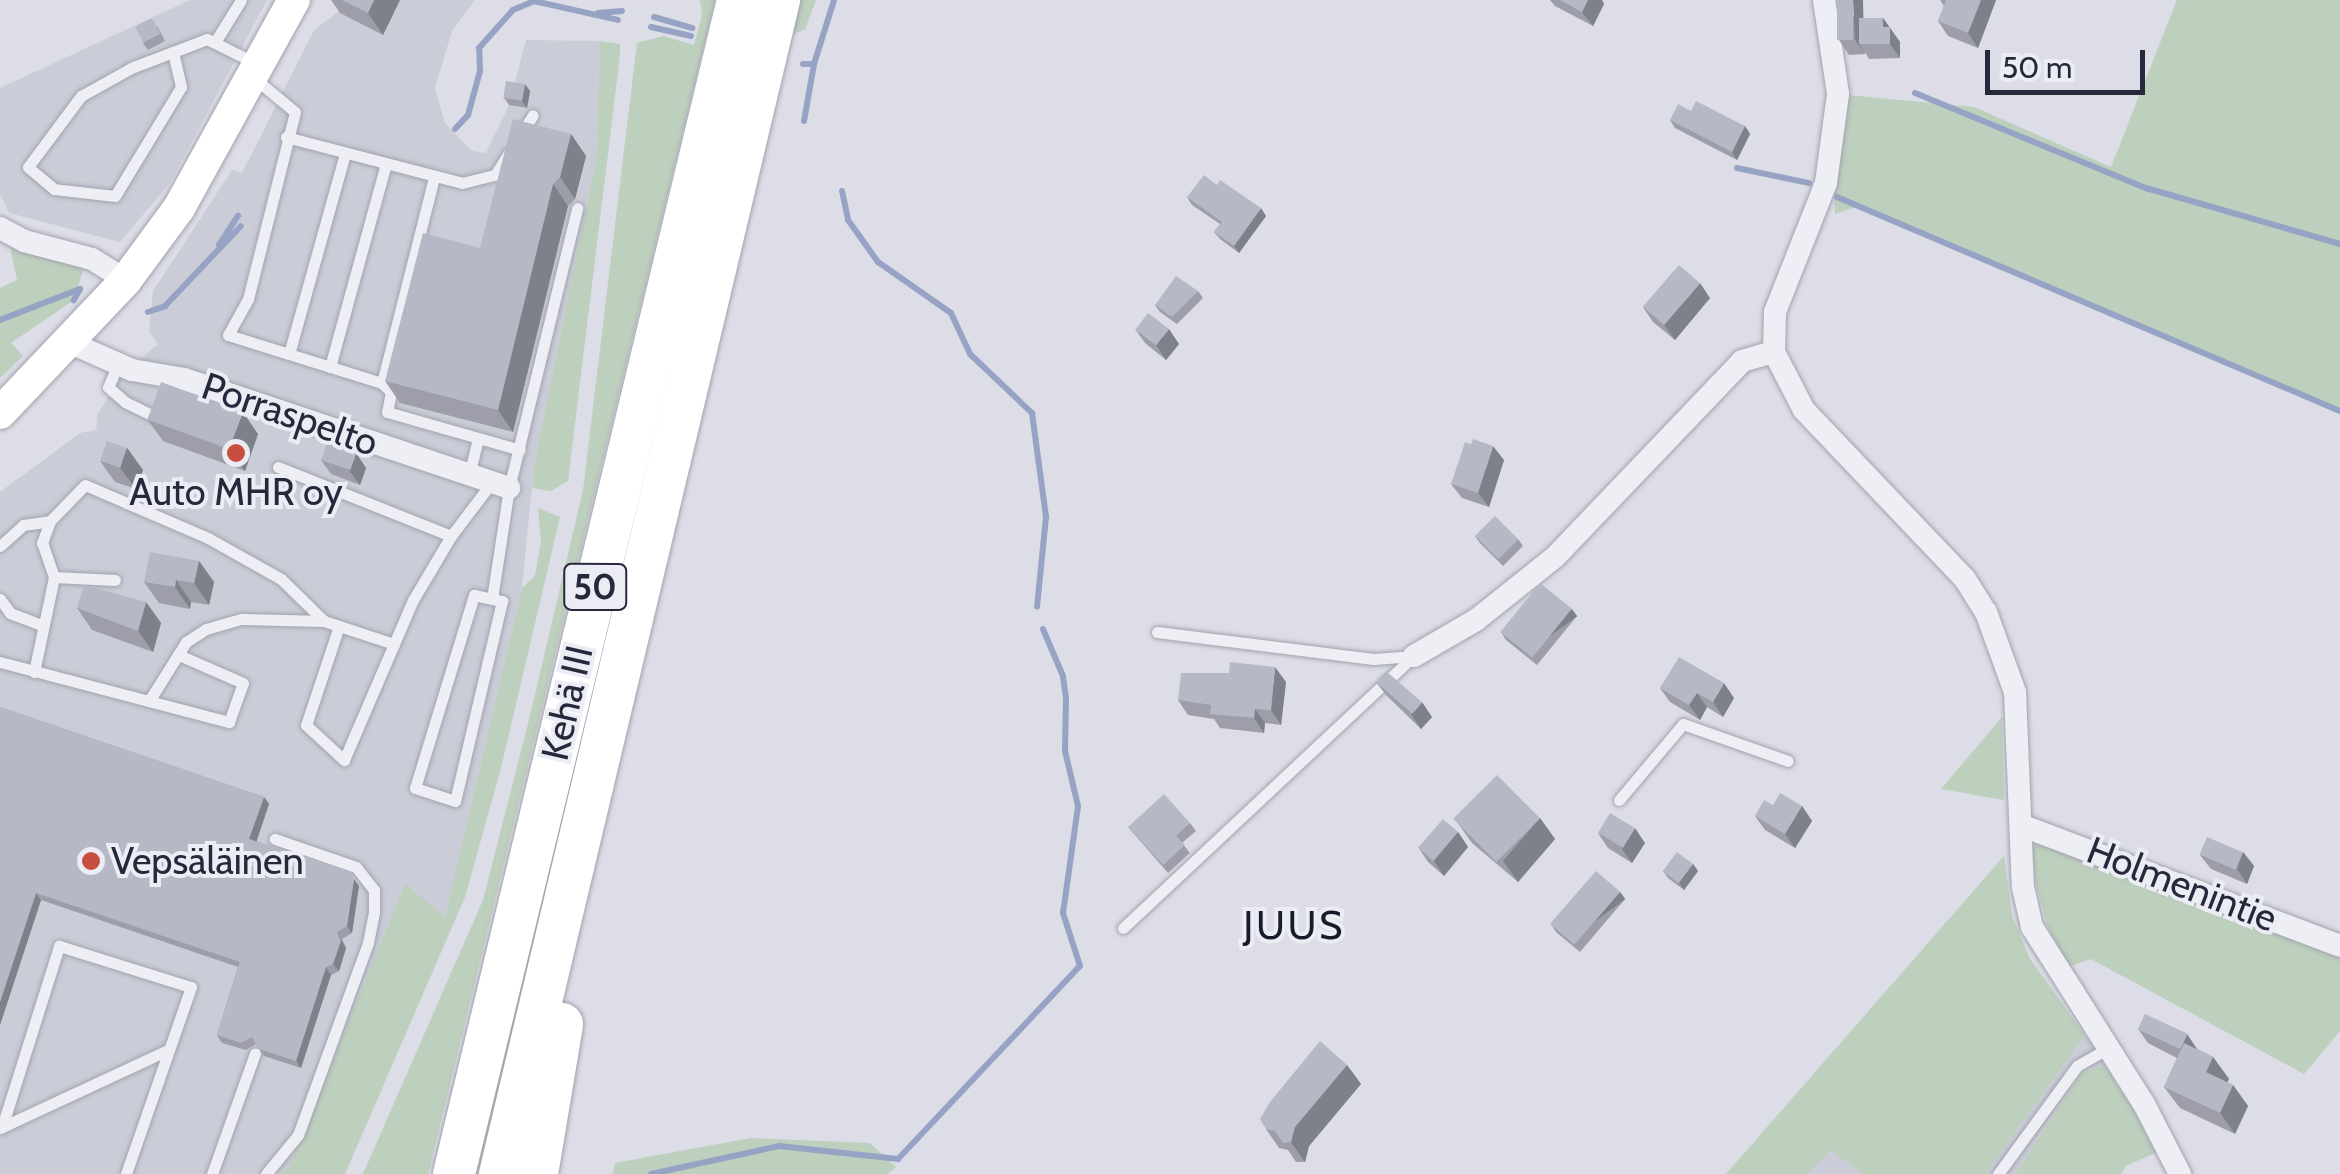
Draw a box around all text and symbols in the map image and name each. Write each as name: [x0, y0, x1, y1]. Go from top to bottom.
scale bar: [1990, 30, 2150, 92]
text: 50 m: [2002, 49, 2072, 86]
street label: Porraspelto: [196, 363, 384, 465]
marker: Auto MHR oy: [225, 442, 247, 464]
place label: Auto MHR oy: [129, 469, 343, 515]
road number: 50: [562, 557, 628, 617]
street label: Kehä III: [532, 641, 602, 765]
street label: Holmenintie: [2081, 827, 2283, 941]
place label: Vepsäläinen: [111, 838, 304, 884]
marker: Vepsäläinen: [80, 850, 102, 872]
district label: JUUS: [1243, 901, 1345, 949]

